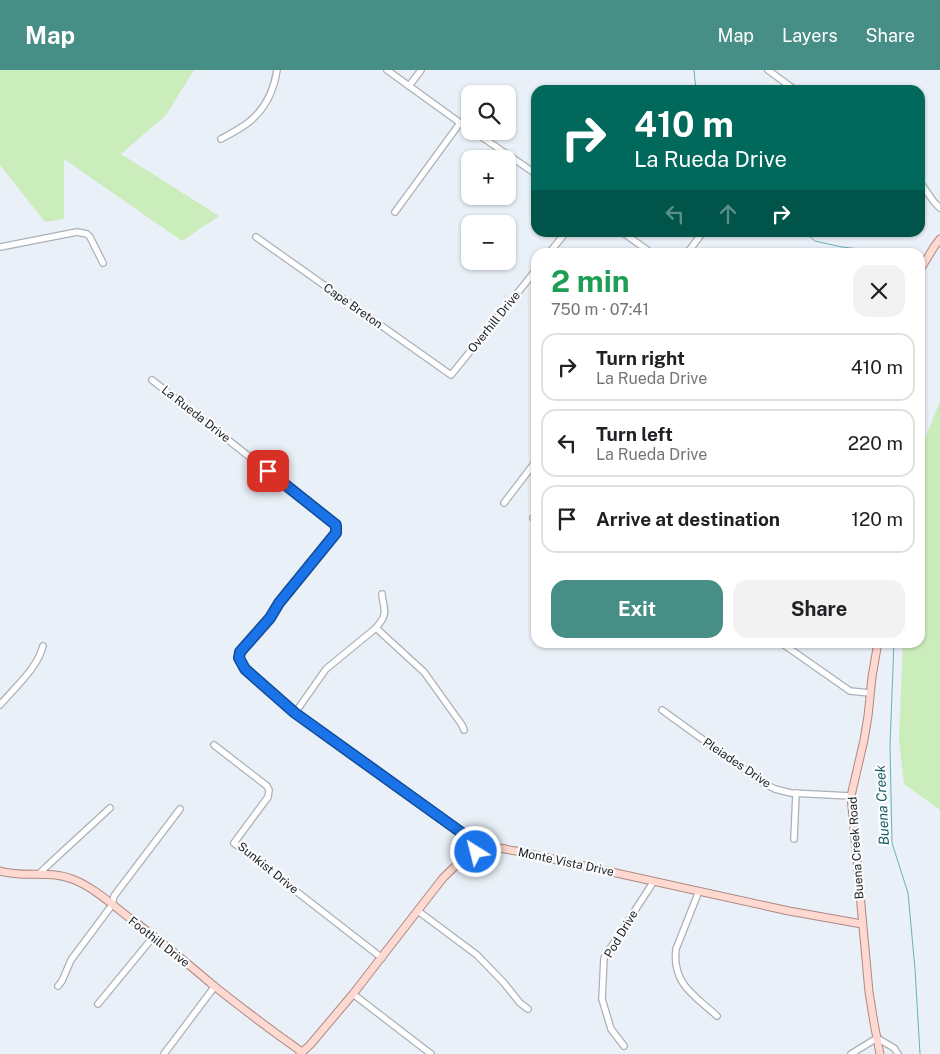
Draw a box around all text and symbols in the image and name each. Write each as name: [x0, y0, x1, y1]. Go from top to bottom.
text: Map: [25, 21, 75, 49]
text: Map: [718, 25, 754, 46]
text: Layers: [782, 25, 838, 46]
text: Share: [866, 25, 915, 46]
map controls: [461, 85, 516, 270]
button: search: [461, 85, 516, 140]
text: 410 m: [634, 104, 734, 145]
icon: right: [551, 105, 616, 170]
text: La Rueda Drive: [634, 146, 787, 172]
button: +: [461, 150, 516, 205]
icon: left: [661, 200, 689, 228]
icon: ahead: [714, 200, 742, 228]
icon: right: [767, 200, 795, 228]
button: −: [461, 215, 516, 270]
text: 2 min: [551, 263, 630, 299]
button: close: [853, 265, 905, 317]
street label: Cape Breton: [321, 280, 385, 332]
street label: Overhill Drive: [465, 288, 523, 356]
text: 750 m · 07:41: [551, 300, 649, 319]
text: Turn right: [596, 347, 685, 369]
icon: right: [553, 353, 581, 381]
text: 410 m: [851, 356, 903, 378]
text: La Rueda Drive: [596, 369, 707, 388]
street label: La Rueda Drive: [159, 383, 233, 445]
text: Turn left: [596, 423, 673, 445]
icon: left: [553, 429, 581, 457]
text: 220 m: [848, 432, 903, 454]
text: La Rueda Drive: [596, 445, 707, 464]
pin: [247, 450, 289, 492]
icon: arrive: [254, 457, 282, 485]
icon: arrive: [553, 505, 581, 533]
text: Arrive at destination: [596, 508, 780, 530]
text: 120 m: [851, 508, 903, 530]
button: Exit: [551, 580, 723, 638]
button: Share: [733, 580, 905, 638]
street label: Pleiades Drive: [700, 735, 774, 791]
water label: Buena Creek: [872, 764, 892, 846]
street label: Buena Creek Road: [845, 796, 867, 900]
position arrow: [449, 825, 501, 877]
street label: Sunkist Drive: [235, 839, 301, 897]
street label: Monte Vista Drive: [517, 845, 615, 879]
street label: Pod Drive: [601, 907, 641, 960]
street label: Foothill Drive: [126, 914, 192, 970]

